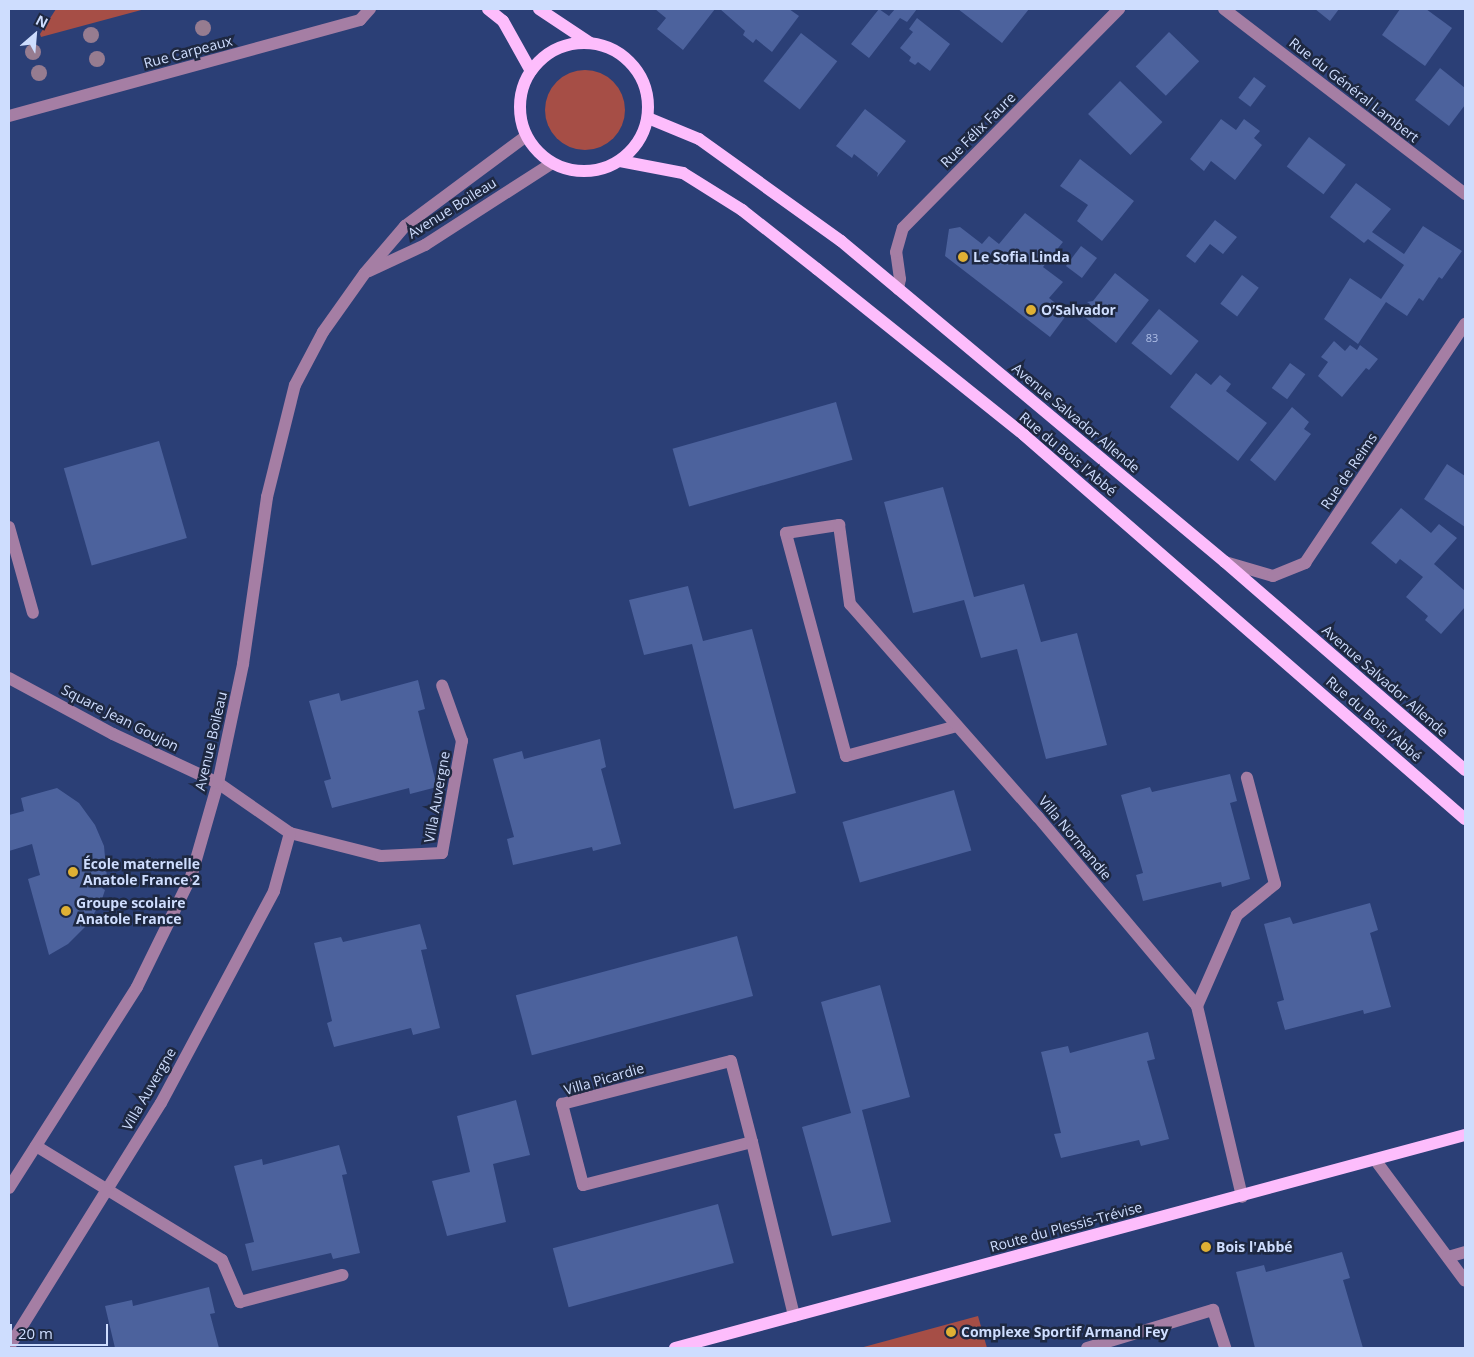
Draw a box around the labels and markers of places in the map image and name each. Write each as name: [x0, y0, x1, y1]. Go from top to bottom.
place label: Le Sofia Linda: [973, 249, 1070, 265]
marker: Le Sofia Linda: [957, 251, 969, 263]
place label: O’Salvador: [1041, 302, 1116, 318]
marker: O’Salvador: [1025, 304, 1037, 316]
place label: École maternelle Anatole France 2: [83, 856, 200, 889]
marker: École maternelle Anatole France 2: [67, 866, 79, 878]
place label: Groupe scolaire Anatole France: [76, 895, 186, 928]
marker: Groupe scolaire Anatole France: [60, 905, 72, 917]
place label: Bois l'Abbé: [1216, 1239, 1293, 1255]
marker: Bois l'Abbé: [1200, 1241, 1212, 1253]
place label: Complexe Sportif Armand Fey: [961, 1324, 1169, 1340]
marker: Complexe Sportif Armand Fey: [945, 1326, 957, 1338]

